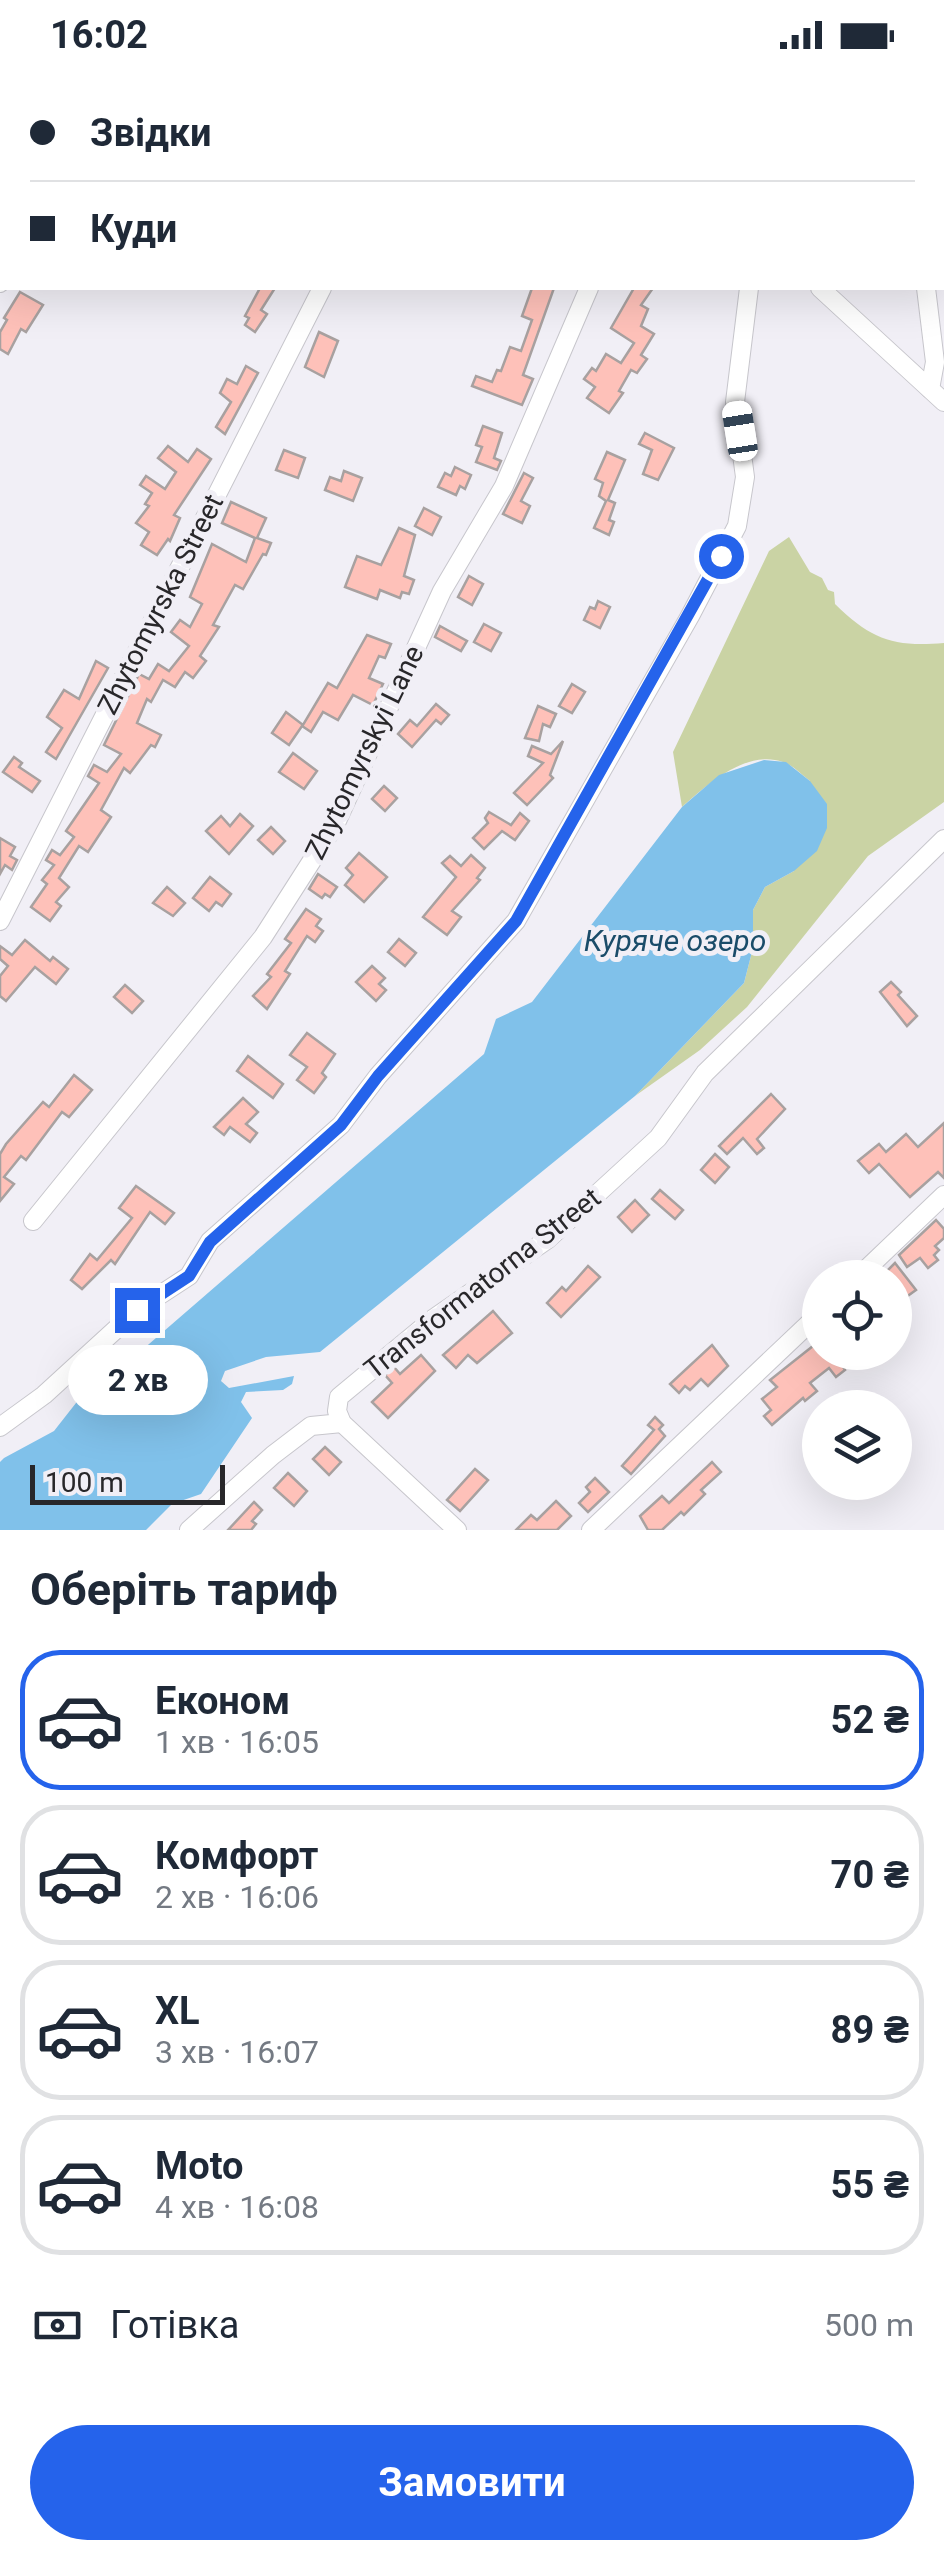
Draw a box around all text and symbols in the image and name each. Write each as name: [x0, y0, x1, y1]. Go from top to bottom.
text: 16:02: [50, 13, 148, 57]
text: Звідки: [90, 111, 212, 155]
text: Куди: [90, 207, 177, 251]
car: [720, 399, 760, 463]
street label: Zhytomyrska Street: [91, 489, 230, 720]
route start: [699, 534, 744, 579]
street label: Zhytomyrskyi Lane: [298, 640, 431, 865]
water label: Куряче озеро: [584, 923, 766, 958]
street label: Transformatorna Street: [358, 1181, 607, 1386]
map controls: [802, 1260, 912, 1500]
button: locate: [802, 1260, 912, 1370]
route end: [115, 1288, 160, 1333]
callout: 2 хв: [67, 1345, 207, 1415]
text: 2 хв: [108, 1361, 168, 1399]
button: layers: [802, 1390, 912, 1500]
scale bar: [30, 1460, 225, 1504]
text: 100 m: [45, 1466, 124, 1499]
text: Оберіть тариф: [30, 1563, 338, 1616]
icon: car: [35, 1675, 125, 1765]
text: Економ: [155, 1679, 290, 1723]
text: 52 ₴: [831, 1698, 909, 1742]
text: 1 хв · 16:05: [155, 1723, 319, 1761]
icon: car: [35, 1830, 125, 1920]
text: Комфорт: [155, 1834, 318, 1878]
text: 70 ₴: [831, 1853, 909, 1897]
text: 2 хв · 16:06: [155, 1878, 319, 1916]
icon: car: [35, 1985, 125, 2075]
text: XL: [155, 1989, 200, 2033]
text: 89 ₴: [831, 2008, 909, 2052]
text: 3 хв · 16:07: [155, 2033, 319, 2071]
icon: car: [35, 2140, 125, 2230]
text: Moto: [155, 2144, 244, 2188]
text: 55 ₴: [831, 2163, 909, 2207]
text: 4 хв · 16:08: [155, 2188, 319, 2226]
icon: cash: [30, 2298, 85, 2353]
text: Готівка: [110, 2303, 239, 2347]
text: 500 m: [824, 2306, 914, 2344]
button: Замовити: [30, 2425, 914, 2540]

